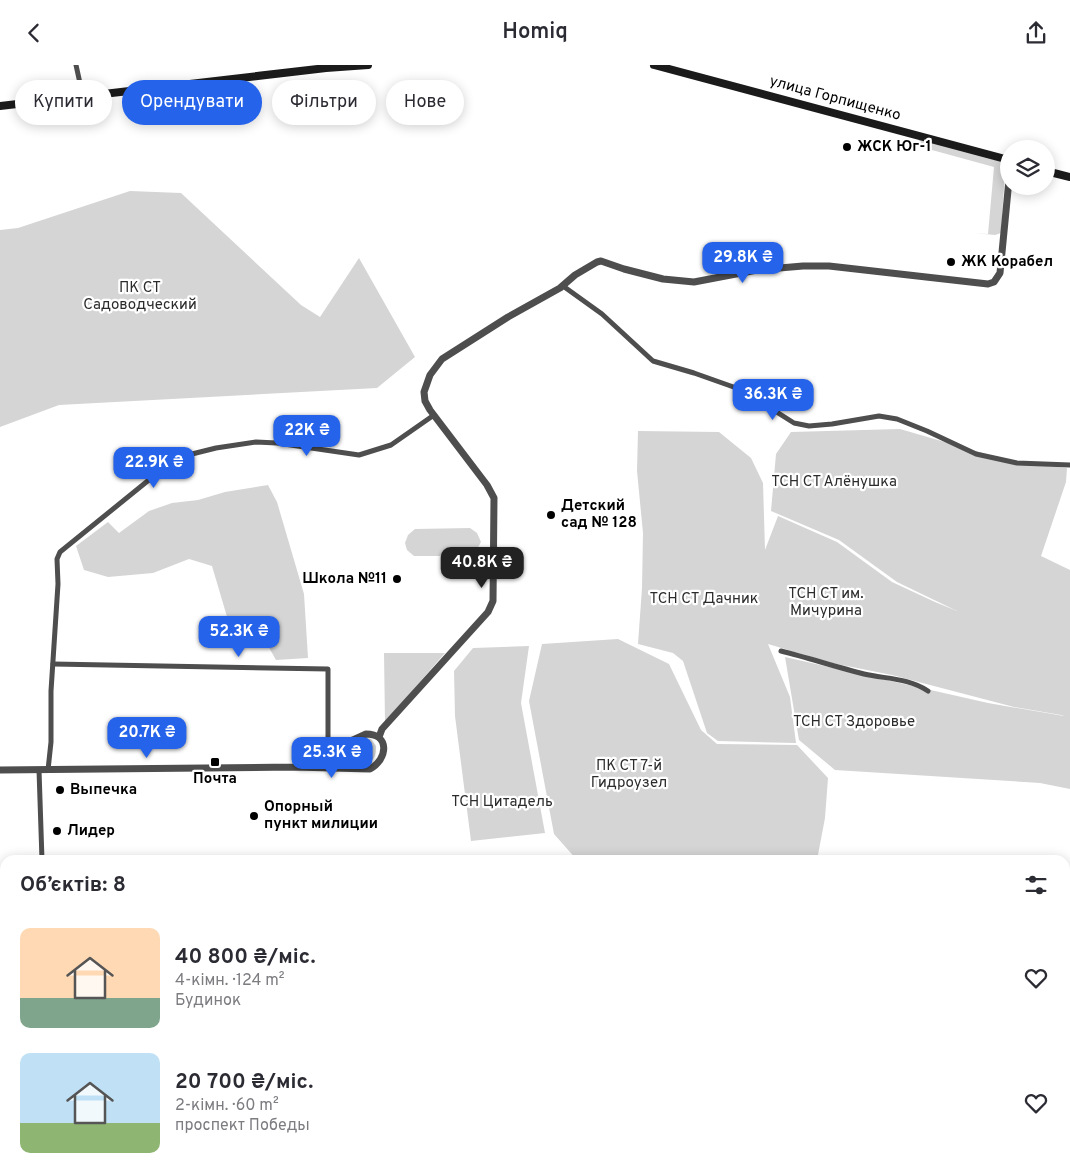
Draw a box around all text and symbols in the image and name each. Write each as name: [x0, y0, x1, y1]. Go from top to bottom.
icon: back: [20, 19, 48, 47]
text: Homiq: [502, 19, 568, 46]
icon: share: [1022, 19, 1050, 47]
street label: улица Горпищенко: [767, 72, 903, 126]
chip: Купити: [15, 80, 112, 125]
chip: Орендувати: [122, 80, 262, 125]
chip: Фільтри: [272, 80, 376, 125]
chip: Нове: [386, 80, 464, 125]
place label: ЖСК Юг-1: [857, 138, 931, 157]
map controls: [1000, 140, 1055, 195]
button: layers: [1000, 140, 1055, 195]
marker: ЖСК Юг-1: [841, 141, 853, 153]
pin: 29.8K ₴: [697, 241, 789, 284]
text: 29.8K ₴: [713, 248, 773, 268]
place label: ЖК Корабел: [961, 253, 1053, 272]
marker: ЖК Корабел: [945, 256, 957, 268]
park label: ПК СТ Садоводческий: [83, 279, 197, 315]
pin: 36.3K ₴: [727, 379, 819, 421]
text: 36.3K ₴: [744, 385, 802, 405]
pin: 22K ₴: [272, 415, 342, 457]
text: 22K ₴: [284, 421, 330, 441]
pin: 22.9K ₴: [108, 447, 200, 489]
text: 22.9K ₴: [124, 453, 184, 473]
park label: ТСН СТ Алёнушка: [771, 473, 897, 492]
place label: Детский сад № 128: [561, 497, 637, 533]
marker: Детский сад № 128: [545, 509, 557, 521]
pin: 40.8K ₴: [436, 547, 528, 589]
text: 40.8K ₴: [452, 553, 512, 573]
place label: Школа №11: [302, 570, 387, 589]
marker: Школа №11: [391, 573, 403, 585]
park label: ТСН СТ им. Мичурина: [788, 585, 864, 621]
park label: ТСН СТ Дачник: [650, 590, 758, 609]
pin: 52.3K ₴: [193, 615, 285, 658]
text: 52.3K ₴: [210, 622, 268, 642]
park label: ТСН СТ Здоровье: [793, 713, 915, 732]
pin: 20.7K ₴: [101, 717, 193, 759]
text: 20.7K ₴: [118, 723, 176, 743]
pin: 25.3K ₴: [286, 737, 378, 779]
text: 25.3K ₴: [303, 743, 361, 763]
marker: Почта: [209, 756, 221, 768]
park label: ПК СТ 7-й Гидроузел: [591, 757, 667, 793]
place label: Почта: [193, 770, 237, 789]
place label: Выпечка: [70, 781, 137, 800]
marker: Выпечка: [54, 784, 66, 796]
park label: ТСН Цитадель: [451, 793, 553, 812]
place label: Опорный пункт милиции: [264, 798, 378, 834]
marker: Опорный пункт милиции: [248, 810, 260, 822]
place label: Лидер: [67, 822, 115, 841]
marker: Лидер: [51, 825, 63, 837]
icon: filters: [1022, 871, 1050, 899]
text: Об’єктів: 8: [20, 872, 126, 899]
text: 40 800 ₴/міс.: [175, 944, 316, 971]
icon: home: [60, 948, 120, 1008]
icon: heart: [1022, 964, 1050, 992]
text: 4-кімн. · 124 m²: [175, 971, 285, 991]
text: Будинок: [175, 991, 241, 1011]
text: 20 700 ₴/міс.: [175, 1069, 313, 1096]
icon: home: [60, 1073, 120, 1133]
icon: heart: [1022, 1089, 1050, 1117]
text: 2-кімн. · 60 m²: [175, 1096, 279, 1116]
text: проспект Победы: [175, 1116, 310, 1136]

